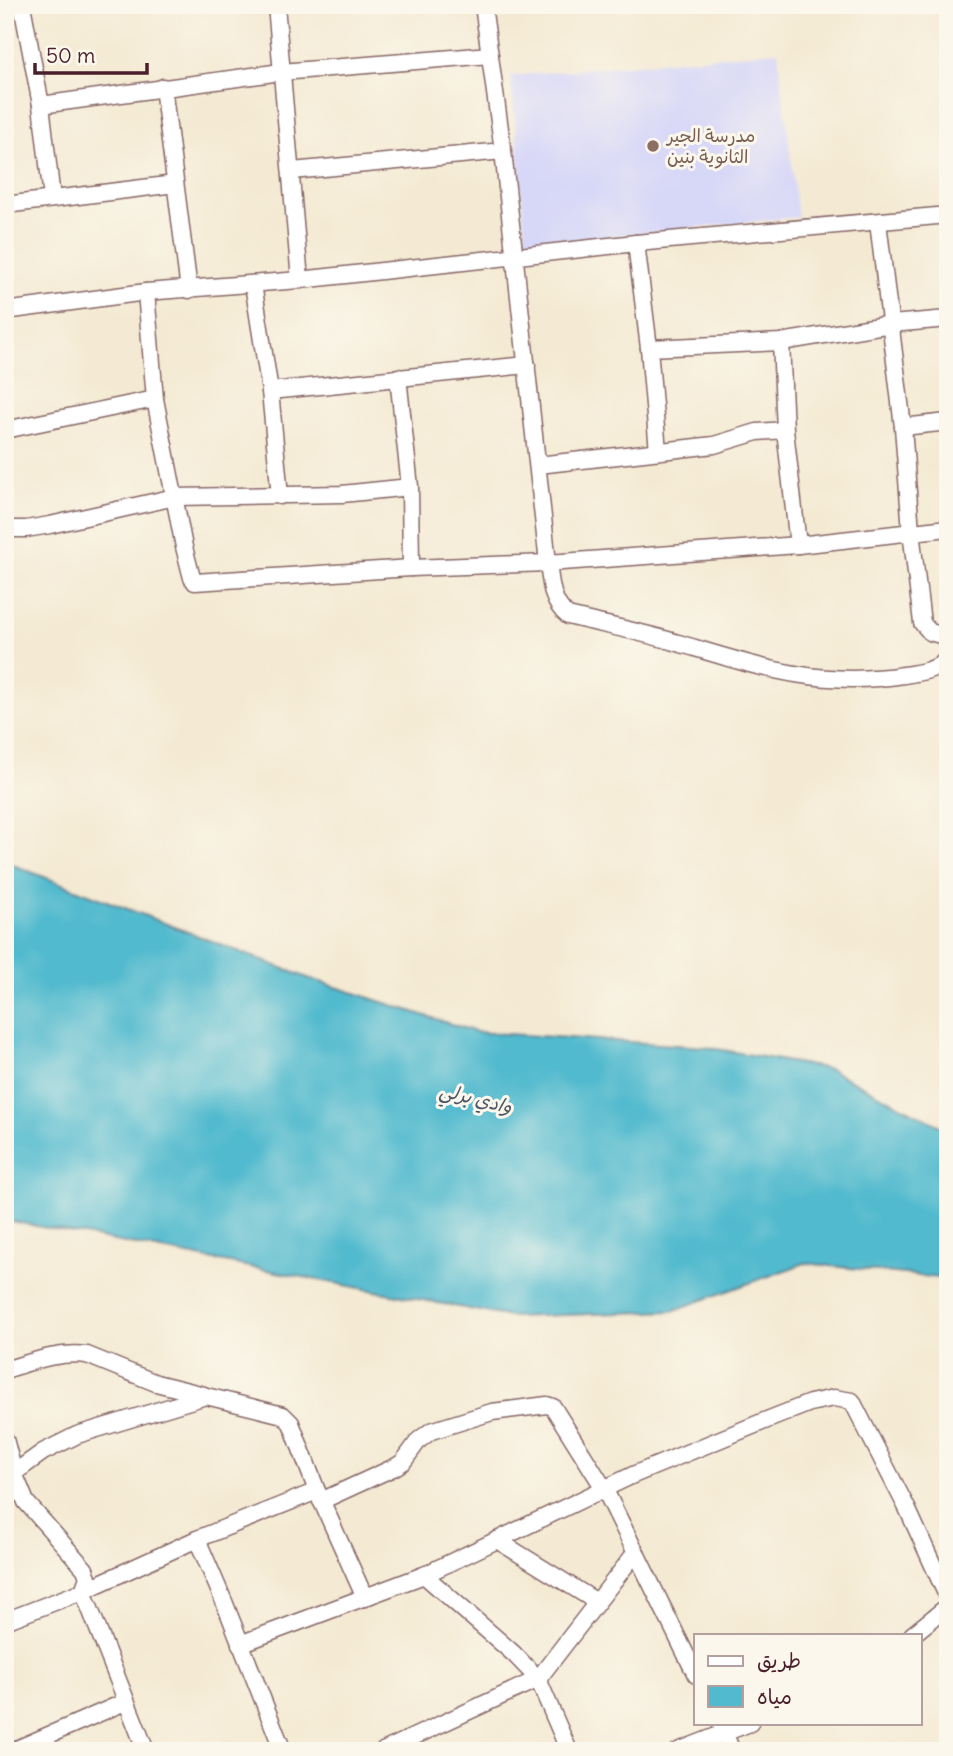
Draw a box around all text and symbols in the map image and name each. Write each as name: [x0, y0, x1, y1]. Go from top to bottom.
scale bar: [35, 32, 147, 76]
text: 50 m: [46, 42, 95, 69]
place label: مدرسة الجير الثانوية بنين: [665, 124, 755, 169]
marker: مدرسة الجير الثانوية بنين: [645, 138, 661, 154]
water label: وادي برلي: [436, 1077, 515, 1123]
legend: [694, 1634, 922, 1724]
text: طريق: [757, 1647, 801, 1674]
text: مياه: [757, 1683, 792, 1710]

